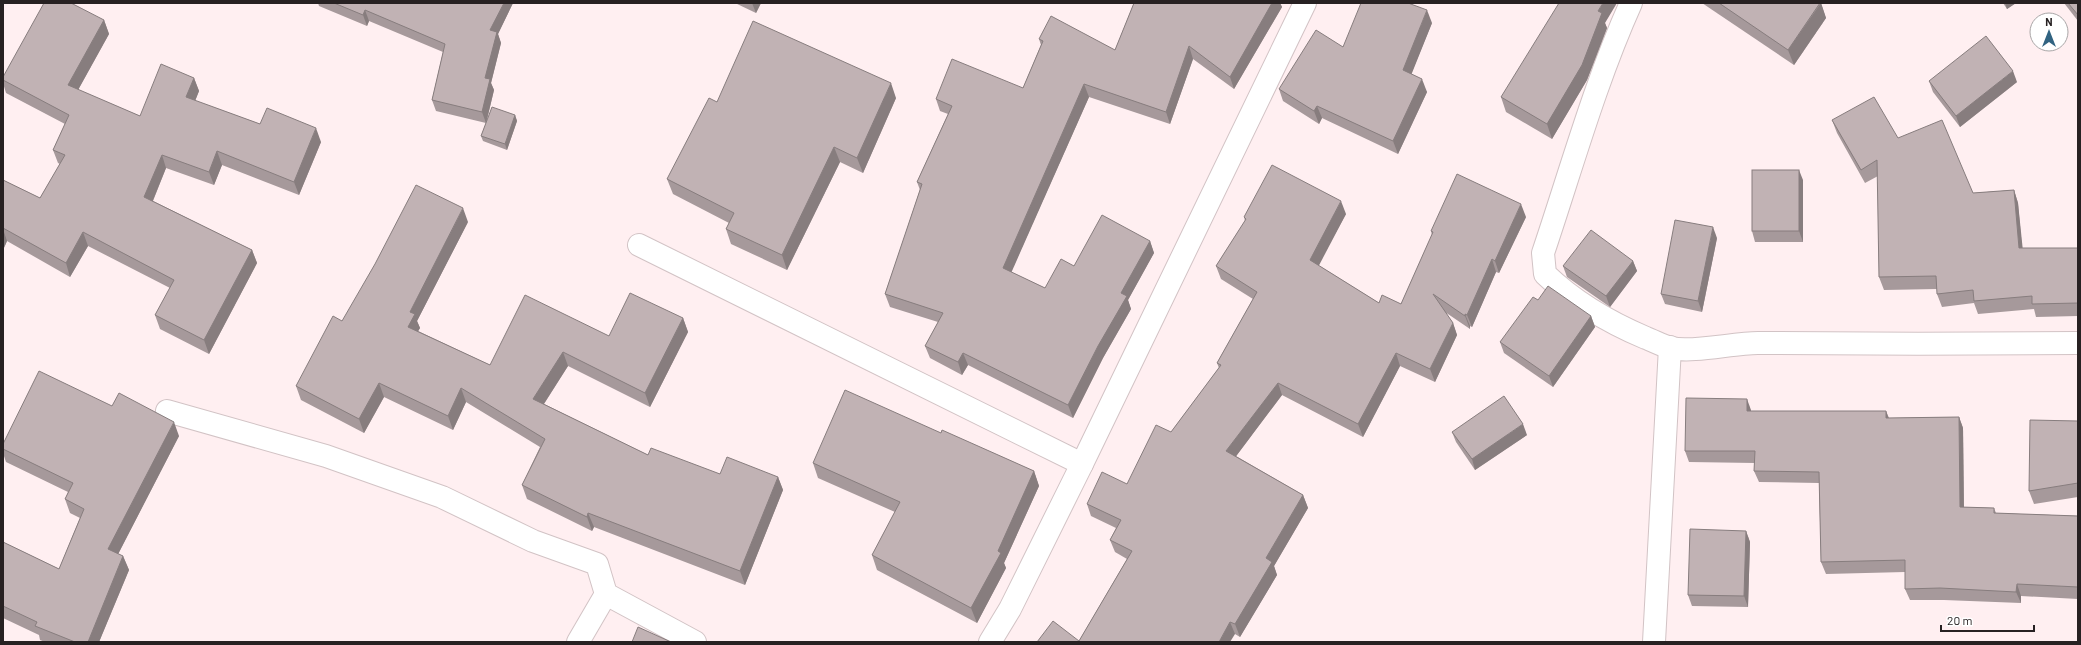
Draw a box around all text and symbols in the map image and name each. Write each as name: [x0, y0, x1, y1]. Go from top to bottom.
north arrow: [2029, 12, 2069, 52]
text: N: [2045, 15, 2053, 28]
scale bar: [1941, 607, 2034, 633]
text: 20 m: [1947, 613, 1973, 627]

